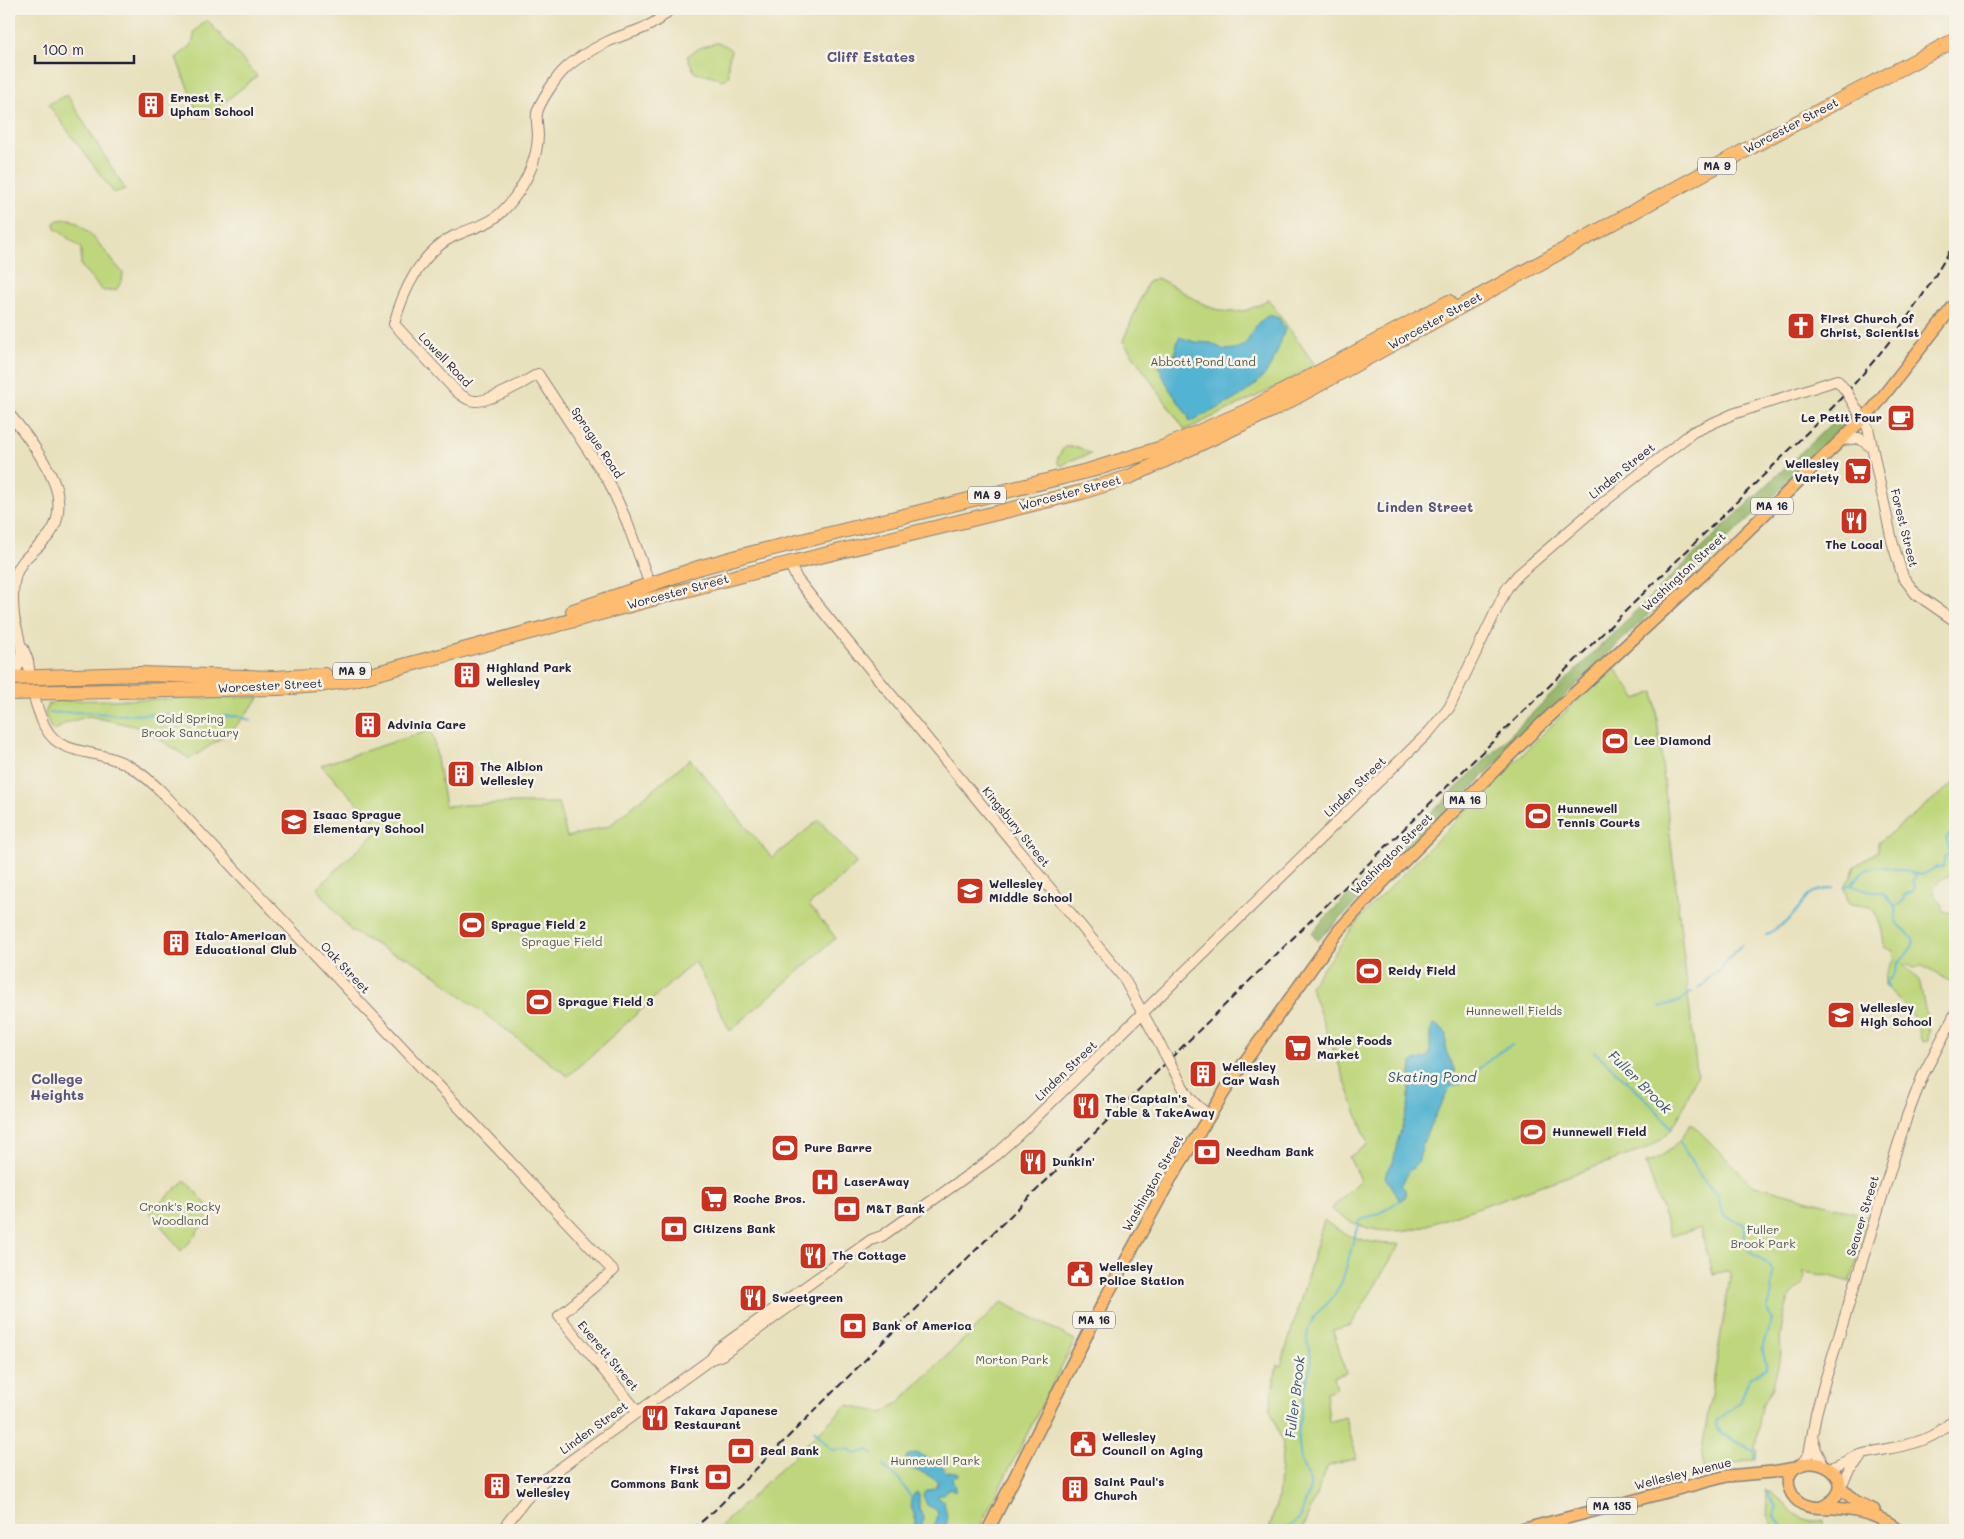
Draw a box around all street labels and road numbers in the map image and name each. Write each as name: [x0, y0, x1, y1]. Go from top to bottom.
street label: Worcester Street: [1741, 93, 1841, 157]
road number: MA 9: [1698, 158, 1736, 175]
street label: Worcester Street: [1385, 288, 1484, 353]
street label: Lowell Road: [416, 329, 476, 390]
street label: Sprague Road: [568, 404, 628, 481]
street label: Linden Street: [1585, 439, 1658, 502]
street label: Worcester Street: [1017, 471, 1122, 513]
road number: MA 9: [968, 486, 1006, 504]
street label: Forest Street: [1887, 487, 1922, 569]
road number: MA 16: [1751, 498, 1793, 514]
street label: Washington Street: [1638, 528, 1729, 614]
street label: Worcester Street: [625, 570, 730, 612]
road number: MA 9: [333, 662, 371, 679]
street label: Worcester Street: [217, 674, 323, 696]
street label: Linden Street: [1320, 753, 1389, 820]
street label: Kingsbury Street: [979, 783, 1054, 870]
road number: MA 16: [1444, 792, 1486, 808]
street label: Washington Street: [1347, 809, 1435, 897]
street label: Oak Street: [318, 938, 374, 997]
street label: Linden Street: [1031, 1037, 1100, 1104]
street label: Washington Street: [1118, 1131, 1186, 1234]
street label: Seaver Street: [1842, 1173, 1882, 1258]
road number: MA 16: [1073, 1312, 1115, 1328]
street label: Everett Street: [575, 1317, 643, 1394]
street label: Linden Street: [556, 1397, 631, 1457]
street label: Wellesley Avenue: [1633, 1453, 1733, 1493]
road number: MA 135: [1587, 1498, 1637, 1514]

